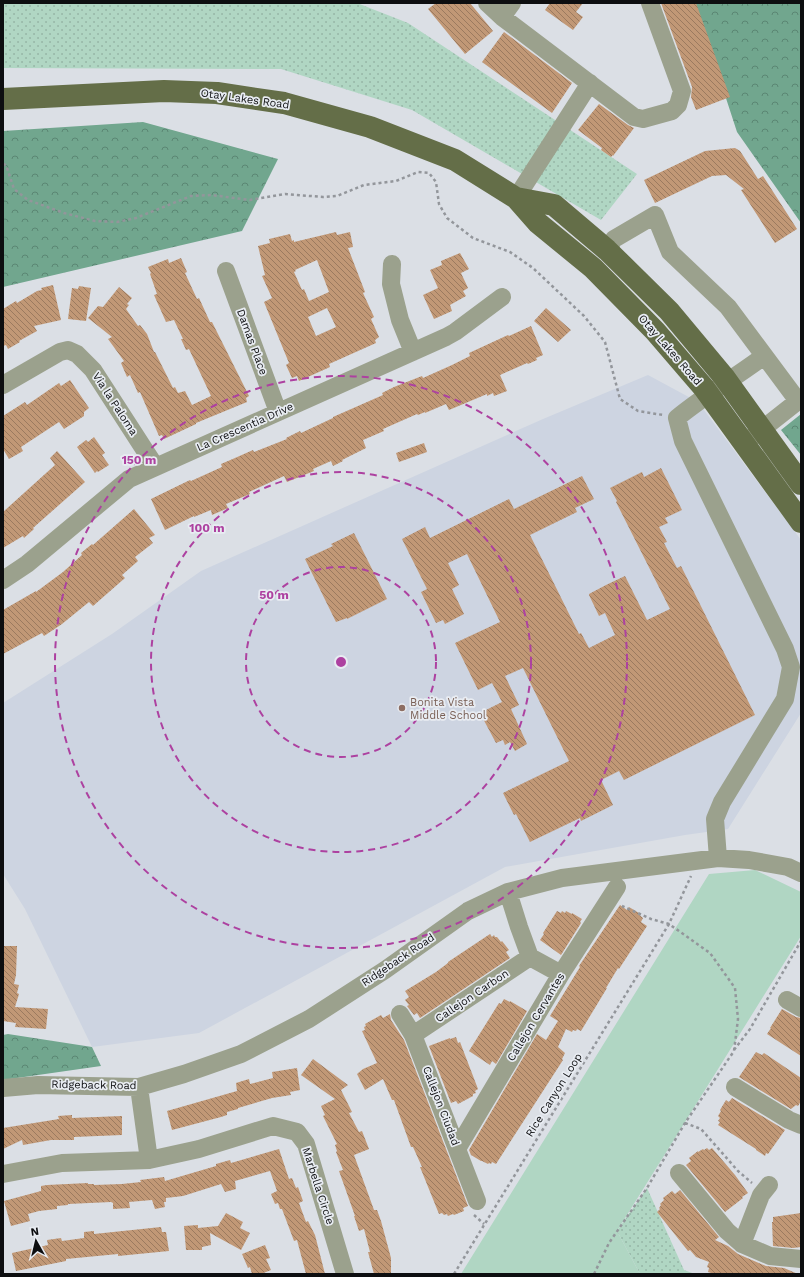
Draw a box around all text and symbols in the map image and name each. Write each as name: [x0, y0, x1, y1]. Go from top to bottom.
street label: Otay Lakes Road: [200, 86, 290, 112]
street label: Damas Place: [234, 307, 270, 377]
street label: Otay Lakes Road: [636, 312, 704, 388]
street label: Via la Paloma: [90, 370, 140, 438]
street label: La Crescentia Drive: [195, 400, 295, 454]
text: 150 m: [122, 453, 156, 467]
text: 100 m: [189, 521, 225, 535]
text: 50 m: [259, 588, 289, 602]
centre of rings: [334, 655, 348, 669]
place label: Bonita Vista Middle School: [410, 696, 487, 722]
marker: Bonita Vista Middle School: [397, 703, 407, 713]
street label: Ridgeback Road: [359, 931, 437, 989]
street label: Callejon Carbon: [433, 967, 511, 1025]
street label: Callejon Cervantes: [505, 970, 568, 1063]
street label: Rice Canyon Loop: [523, 1051, 585, 1139]
street label: Callejon Ciudad: [420, 1064, 462, 1148]
street label: Ridgeback Road: [51, 1078, 137, 1092]
street label: Marbella Circle: [299, 1146, 337, 1226]
north arrow: [16, 1221, 56, 1261]
text: N: [30, 1225, 40, 1239]

